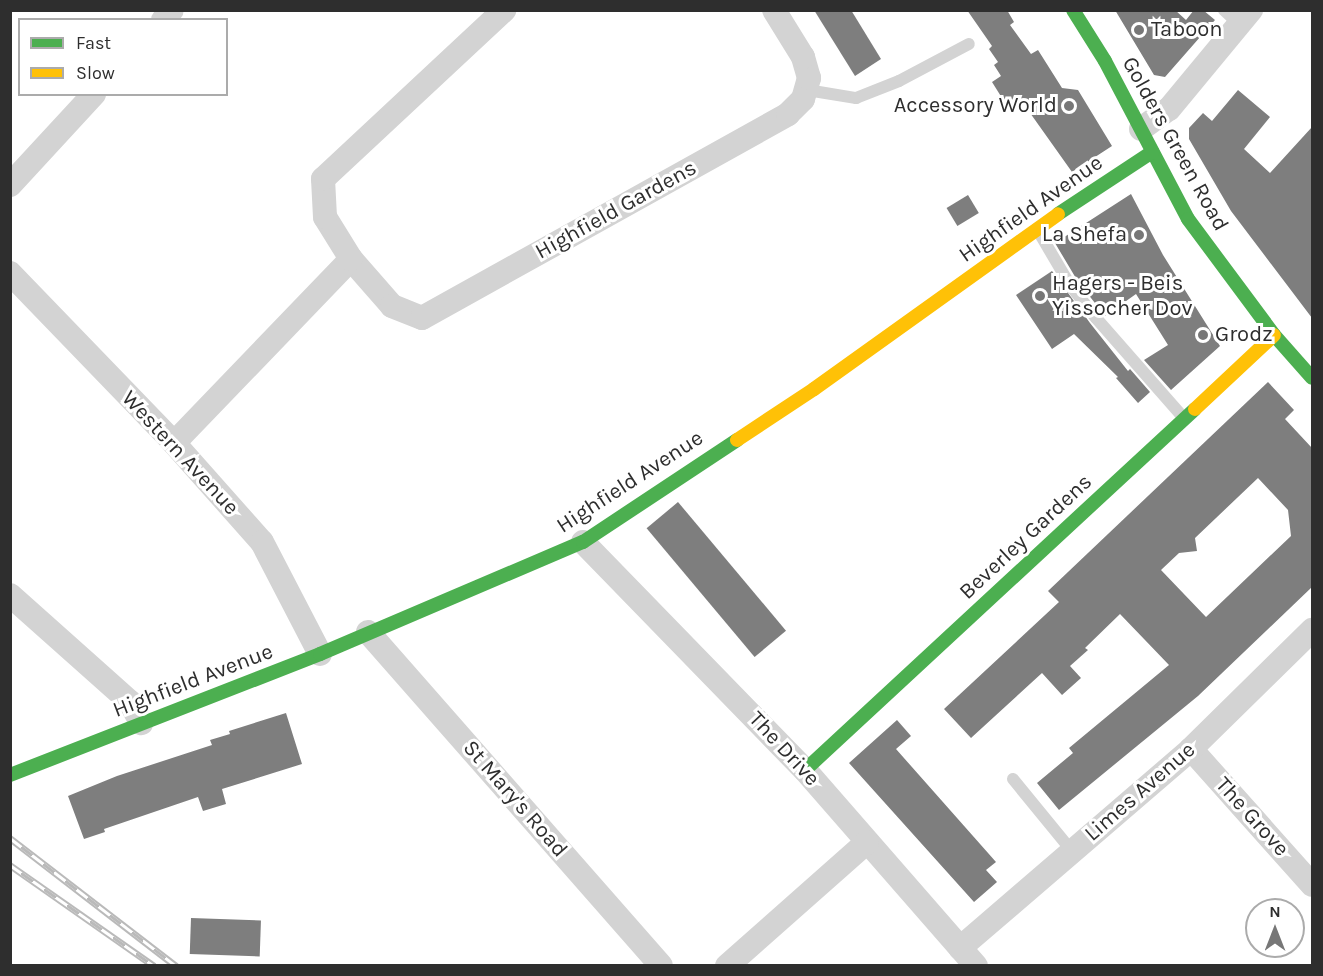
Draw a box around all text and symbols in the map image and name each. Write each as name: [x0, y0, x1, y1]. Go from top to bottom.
place label: Taboon: [1151, 17, 1223, 43]
legend: [18, 18, 228, 96]
marker: Taboon: [1132, 23, 1146, 37]
text: Fast: [76, 32, 111, 54]
street label: Golders Green Road: [1116, 52, 1234, 236]
text: Slow: [76, 62, 115, 84]
place label: Accessory World: [894, 93, 1057, 119]
marker: Accessory World: [1062, 99, 1076, 113]
street label: Highfield Avenue: [954, 150, 1108, 268]
street label: Highfield Gardens: [531, 155, 701, 265]
place label: La Shefa: [1042, 222, 1127, 248]
marker: La Shefa: [1132, 228, 1146, 242]
place label: Hagers - Beis Yissocher Dov: [1052, 270, 1192, 322]
marker: Hagers - Beis Yissocher Dov: [1033, 289, 1047, 303]
place label: Grodz: [1215, 322, 1273, 348]
marker: Grodz: [1196, 328, 1210, 342]
street label: Western Avenue: [116, 385, 244, 521]
street label: Highfield Avenue: [552, 425, 708, 539]
street label: Beverley Gardens: [954, 469, 1098, 605]
street label: Highfield Avenue: [109, 638, 277, 724]
street label: The Drive: [743, 706, 825, 792]
street label: St Mary's Road: [457, 735, 573, 863]
street label: Limes Avenue: [1079, 737, 1201, 847]
street label: The Grove: [1210, 772, 1294, 862]
north arrow: [1245, 898, 1305, 958]
text: N: [1269, 902, 1281, 921]

